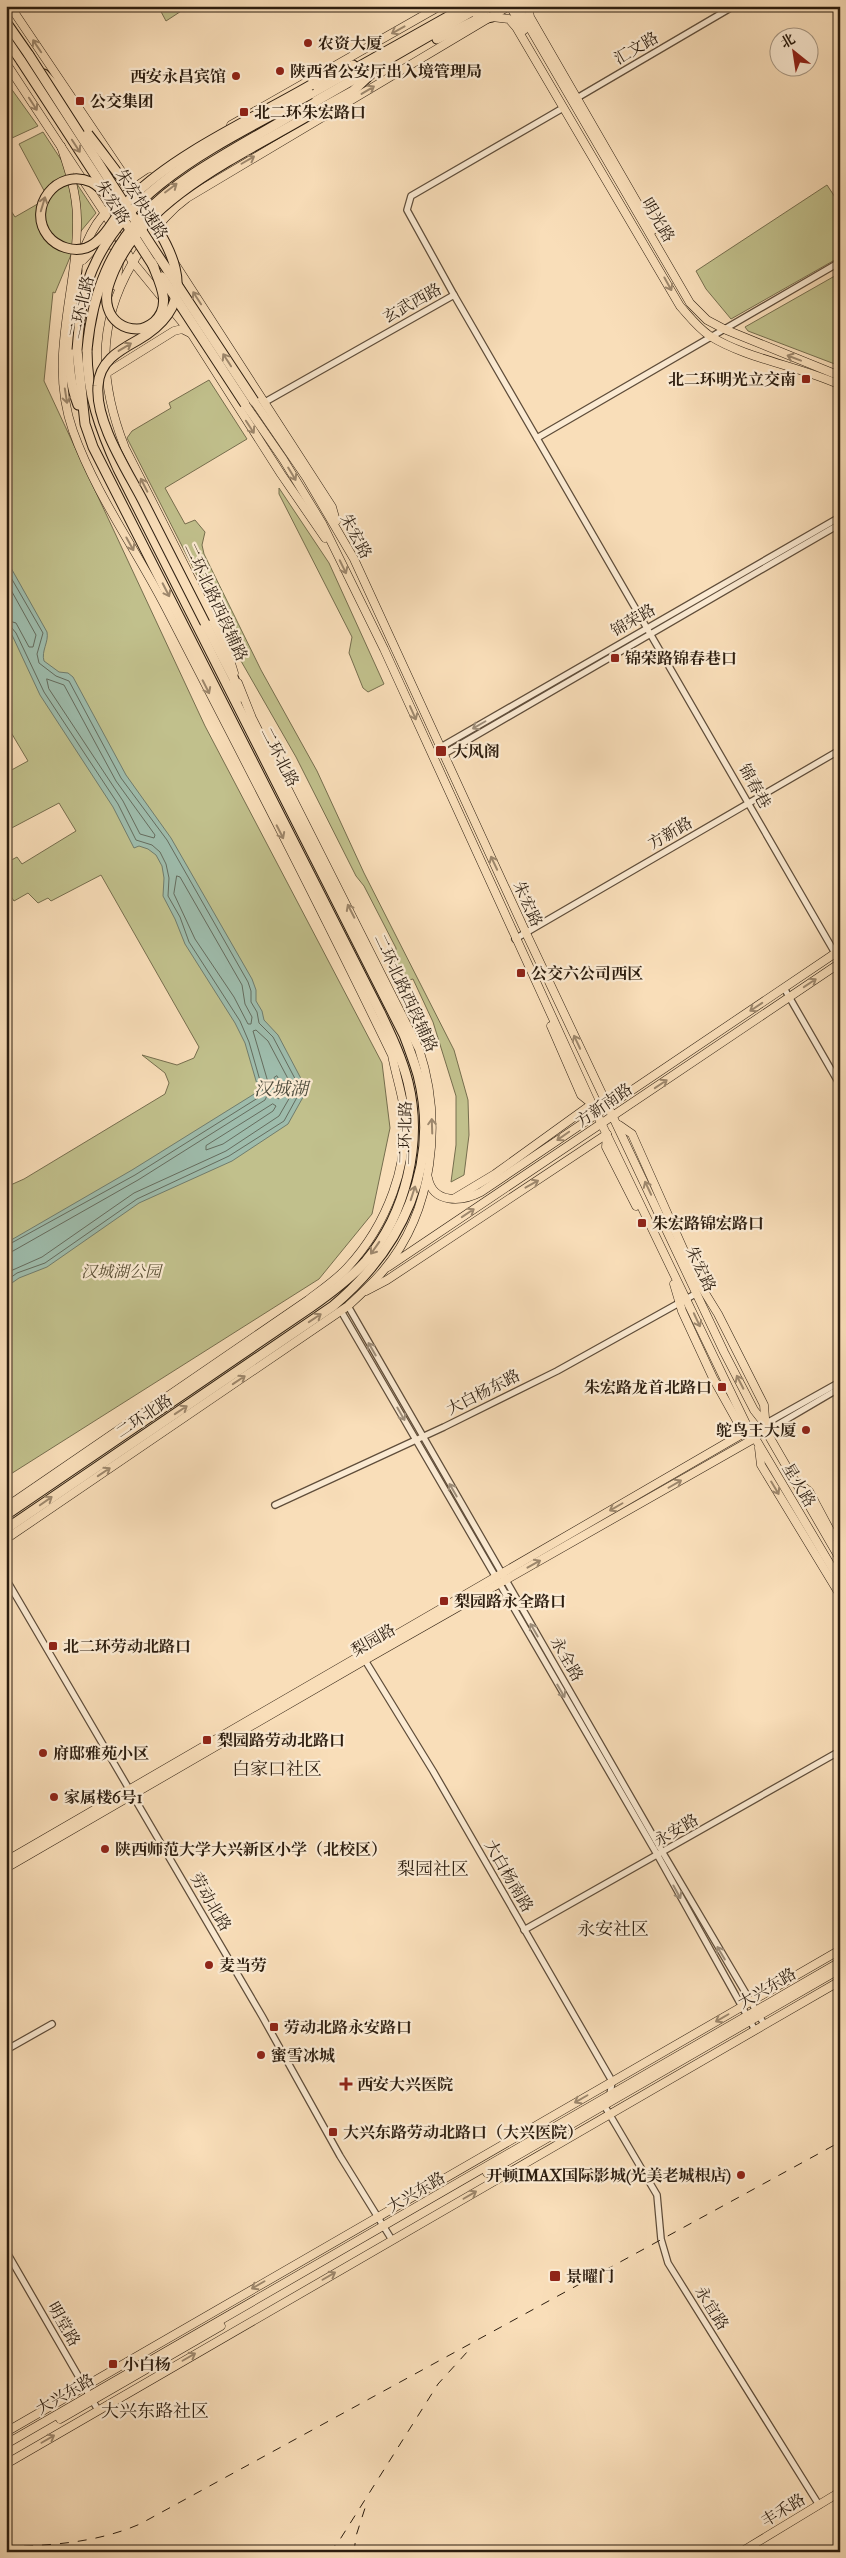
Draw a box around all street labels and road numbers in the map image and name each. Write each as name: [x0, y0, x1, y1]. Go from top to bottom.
street label: 汇文路: [610, 28, 662, 68]
street label: 朱宏快速路: [112, 165, 172, 243]
street label: 朱宏路: [92, 177, 134, 227]
street label: 明光路: [637, 195, 679, 245]
street label: 二环北路: [65, 274, 97, 340]
street label: 玄武西路: [379, 279, 445, 327]
street label: 朱宏路: [336, 510, 376, 562]
street label: 二环北路西段辅路: [180, 540, 252, 664]
street label: 锦荣路: [607, 600, 659, 640]
street label: 二环北路: [257, 724, 303, 790]
street label: 锦春巷: [735, 760, 775, 812]
street label: 方新路: [644, 813, 696, 853]
street label: 朱宏路: [510, 878, 546, 930]
street label: 二环北路西段辅路: [370, 931, 442, 1055]
street label: 方新南路: [572, 1079, 636, 1131]
street label: 二环北路: [395, 1101, 415, 1165]
street label: 朱宏路: [682, 1243, 720, 1295]
street label: 大白杨东路: [443, 1365, 523, 1419]
street label: 二环北路: [112, 1390, 176, 1442]
street label: 星火路: [778, 1460, 820, 1510]
street label: 梨园路: [347, 1620, 399, 1660]
street label: 永全路: [547, 1633, 587, 1685]
street label: 永安路: [650, 1810, 702, 1850]
street label: 大白杨南路: [481, 1837, 537, 1915]
street label: 劳动北路: [187, 1870, 235, 1934]
street label: 大兴东路: [735, 1964, 799, 2012]
street label: 大兴东路: [384, 2168, 448, 2216]
street label: 永宜路: [691, 2283, 733, 2333]
street label: 明堂路: [44, 2298, 84, 2350]
street label: 大兴东路: [33, 2370, 97, 2418]
street label: 丰禾路: [758, 2489, 808, 2531]

